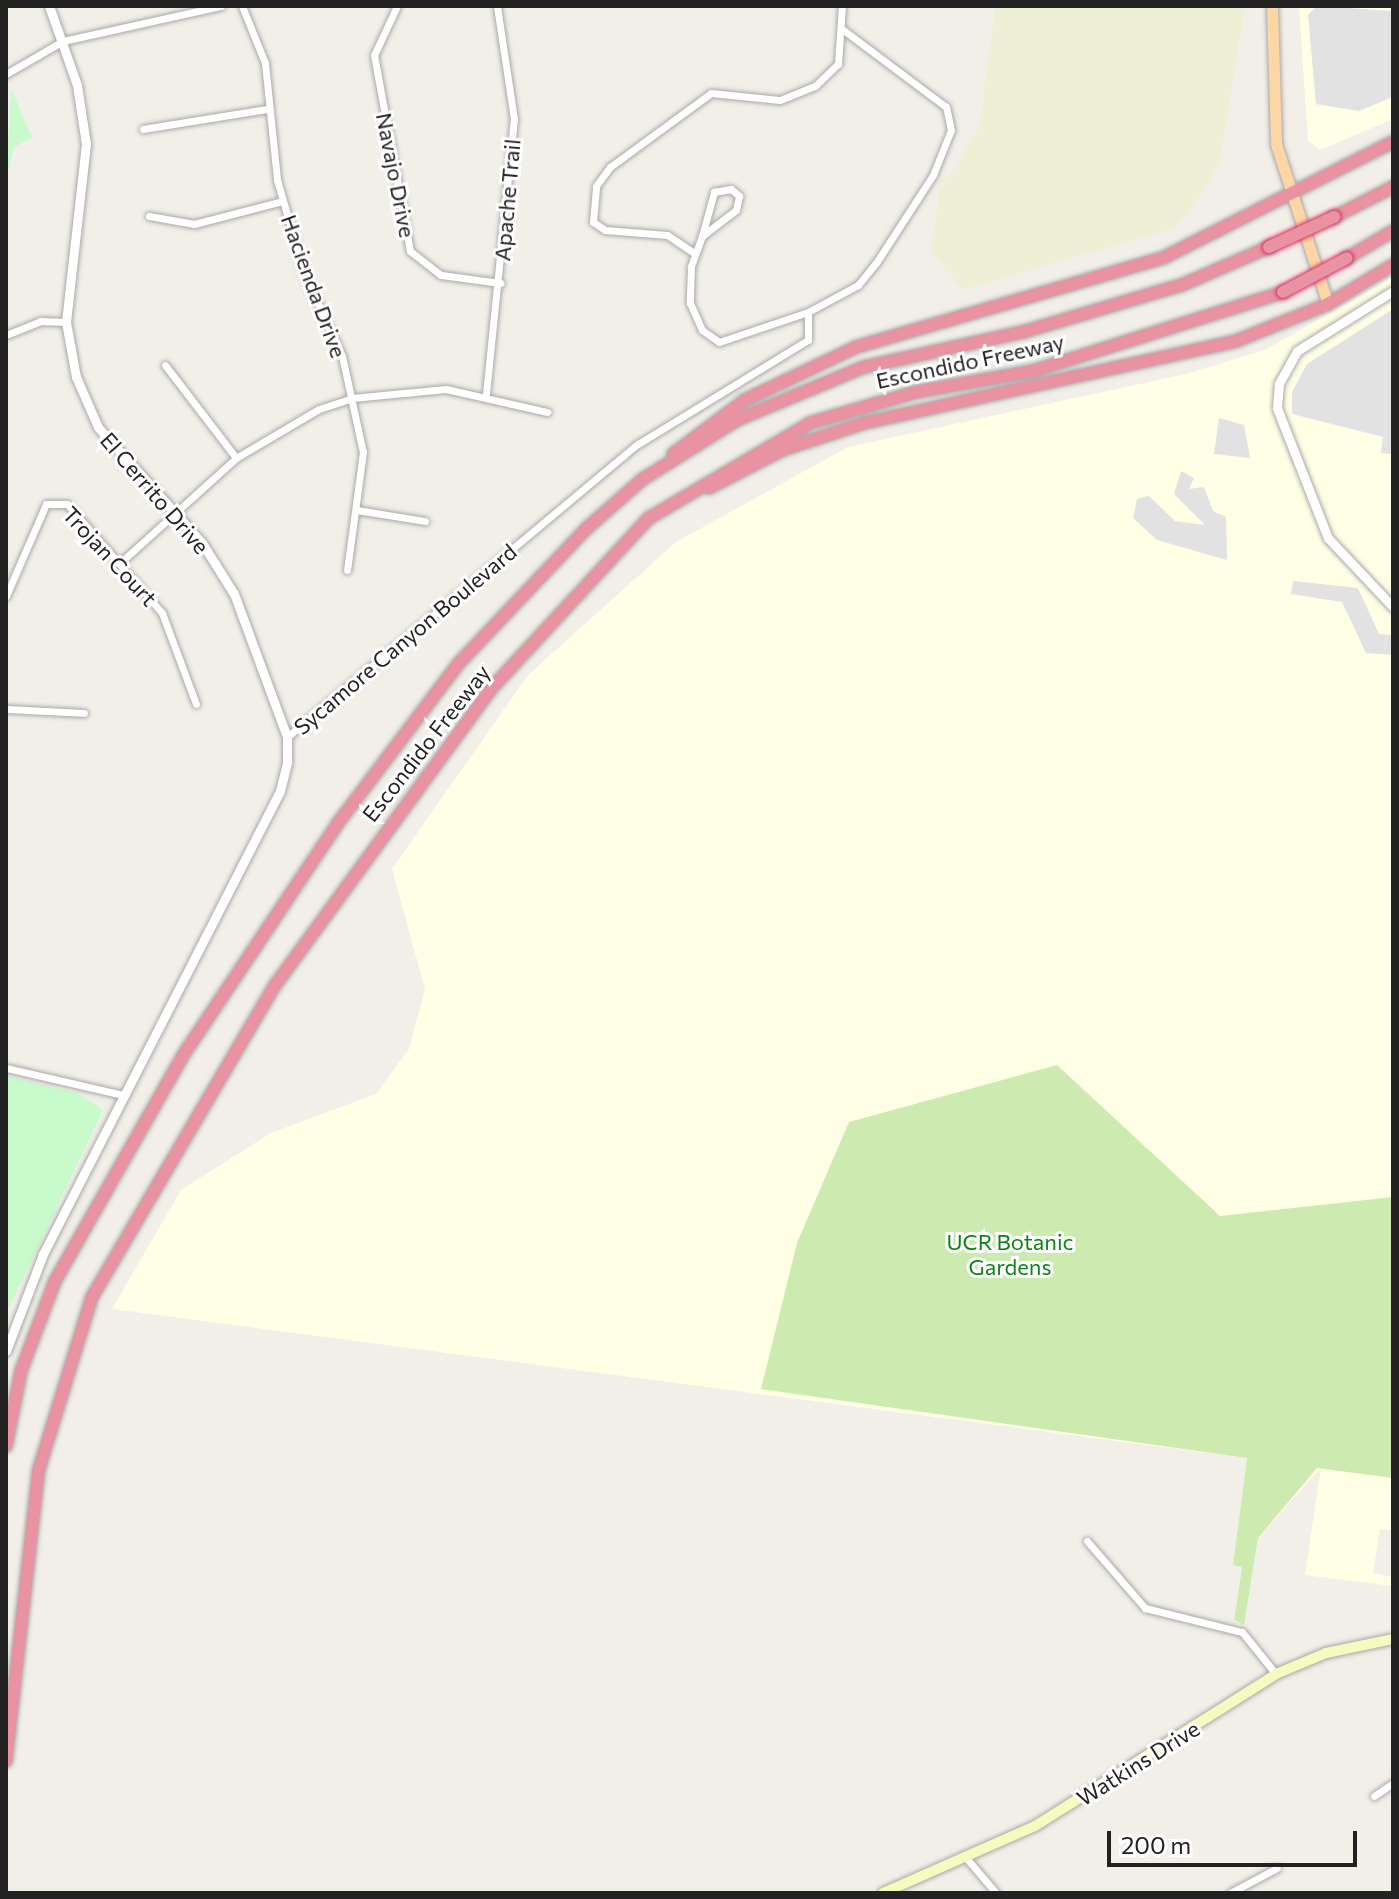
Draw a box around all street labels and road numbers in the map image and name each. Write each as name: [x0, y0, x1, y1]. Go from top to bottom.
street label: Navajo Drive: [371, 110, 421, 240]
street label: Apache Trail: [489, 138, 525, 262]
street label: Hacienda Drive: [276, 211, 352, 361]
street label: Escondido Freeway: [873, 328, 1067, 394]
street label: El Cerrito Drive: [95, 427, 215, 559]
street label: Trojan Court: [57, 501, 163, 611]
street label: Sycamore Canyon Boulevard: [288, 538, 522, 740]
street label: Escondido Freeway: [357, 659, 495, 827]
street label: Watkins Drive: [1072, 1715, 1204, 1811]

